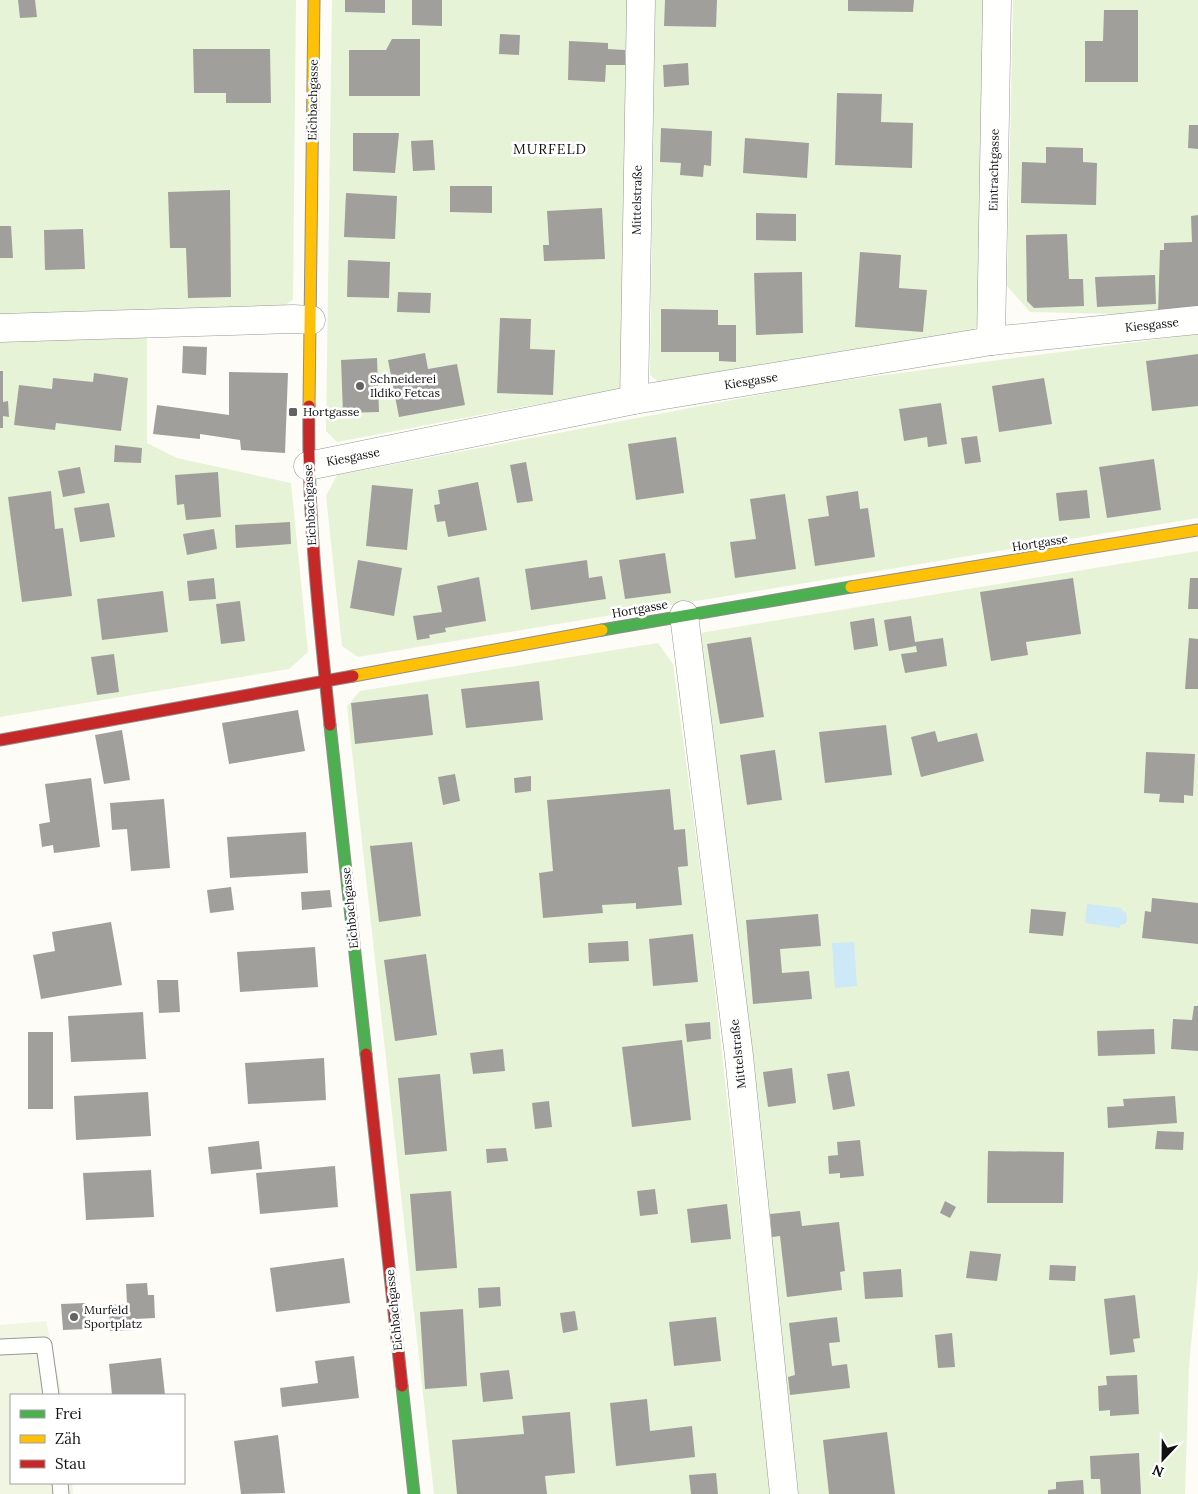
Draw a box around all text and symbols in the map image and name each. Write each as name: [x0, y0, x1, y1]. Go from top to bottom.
street label: Eichbachgasse: [304, 59, 321, 141]
street label: Eintrachtgasse: [985, 128, 1002, 211]
district label: MURFELD: [513, 140, 587, 158]
street label: Mittelstraße: [628, 164, 645, 235]
street label: Kiesgasse: [1124, 314, 1180, 335]
street label: Kiesgasse: [723, 369, 779, 392]
place label: Schneiderei Ildiko Fetcas: [370, 371, 440, 400]
marker: Schneiderei Ildiko Fetcas: [354, 380, 366, 392]
place label: Hortgasse: [303, 404, 360, 419]
marker: Hortgasse: [287, 406, 299, 418]
street label: Kiesgasse: [325, 444, 381, 469]
street label: Eichbachgasse: [300, 463, 319, 546]
street label: Hortgasse: [1011, 531, 1069, 554]
street label: Hortgasse: [611, 596, 670, 621]
street label: Eichbachgasse: [338, 866, 361, 949]
street label: Mittelstraße: [726, 1018, 749, 1090]
street label: Eichbachgasse: [382, 1268, 405, 1351]
place label: Murfeld Sportplatz: [84, 1302, 142, 1331]
marker: Murfeld Sportplatz: [68, 1311, 80, 1323]
legend: [10, 1394, 185, 1484]
text: Frei: [55, 1404, 82, 1423]
text: Zäh: [55, 1429, 81, 1448]
north arrow: [1138, 1434, 1188, 1484]
text: Stau: [55, 1454, 86, 1473]
text: N: [1150, 1461, 1167, 1481]

